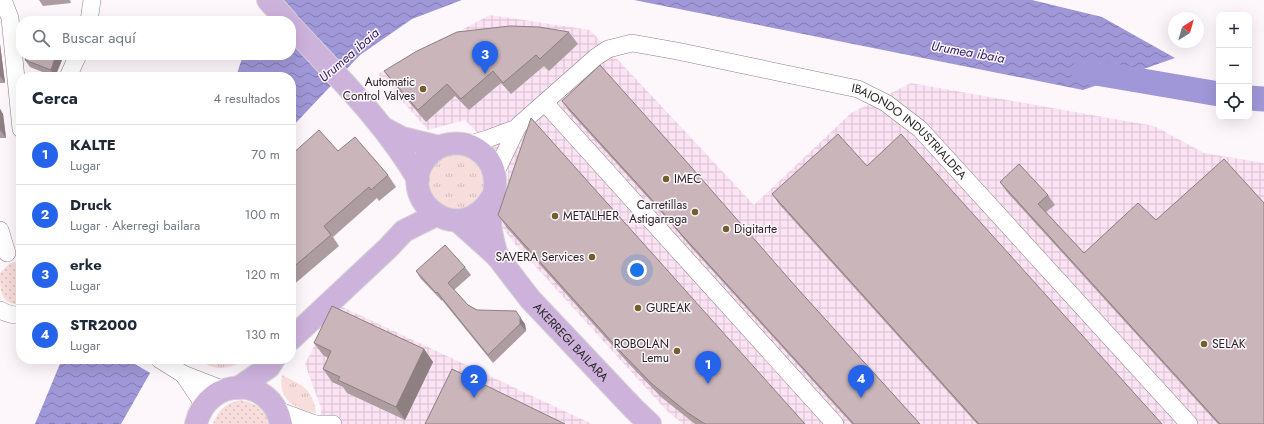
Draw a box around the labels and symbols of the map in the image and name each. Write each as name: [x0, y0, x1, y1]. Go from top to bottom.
north arrow: [1168, 12, 1204, 48]
water label: Urumea ibaia: [315, 23, 383, 87]
water label: Urumea ibaia: [930, 36, 1006, 68]
pin: 3: [472, 41, 498, 74]
place label: Automatic Control Valves: [343, 73, 415, 105]
street label: IBAIONDO INDUSTRIALDEA: [850, 79, 971, 184]
marker: Automatic Control Valves: [418, 84, 428, 94]
place label: IMEC: [674, 170, 701, 188]
marker: IMEC: [661, 174, 671, 184]
place label: Carretillas Astigarraga: [629, 196, 687, 228]
place label: METALHER: [563, 207, 619, 225]
marker: Carretillas Astigarraga: [690, 207, 700, 217]
marker: METALHER: [550, 211, 560, 221]
place label: Digitarte: [734, 220, 777, 238]
marker: Digitarte: [721, 224, 731, 234]
place label: SAVERA Services: [496, 248, 584, 266]
marker: SAVERA Services: [587, 252, 597, 262]
your location: [627, 260, 647, 280]
street label: AKERREGI BAILARA: [529, 299, 613, 386]
place label: GUREAK: [646, 299, 691, 317]
marker: GUREAK: [633, 303, 643, 313]
place label: ROBOLAN Lemu: [614, 335, 669, 367]
place label: SELAK: [1212, 335, 1246, 353]
marker: SELAK: [1199, 339, 1209, 349]
marker: ROBOLAN Lemu: [672, 346, 682, 356]
pin: 1: [695, 351, 721, 384]
pin: 2: [461, 365, 487, 398]
pin: 4: [848, 365, 874, 398]

